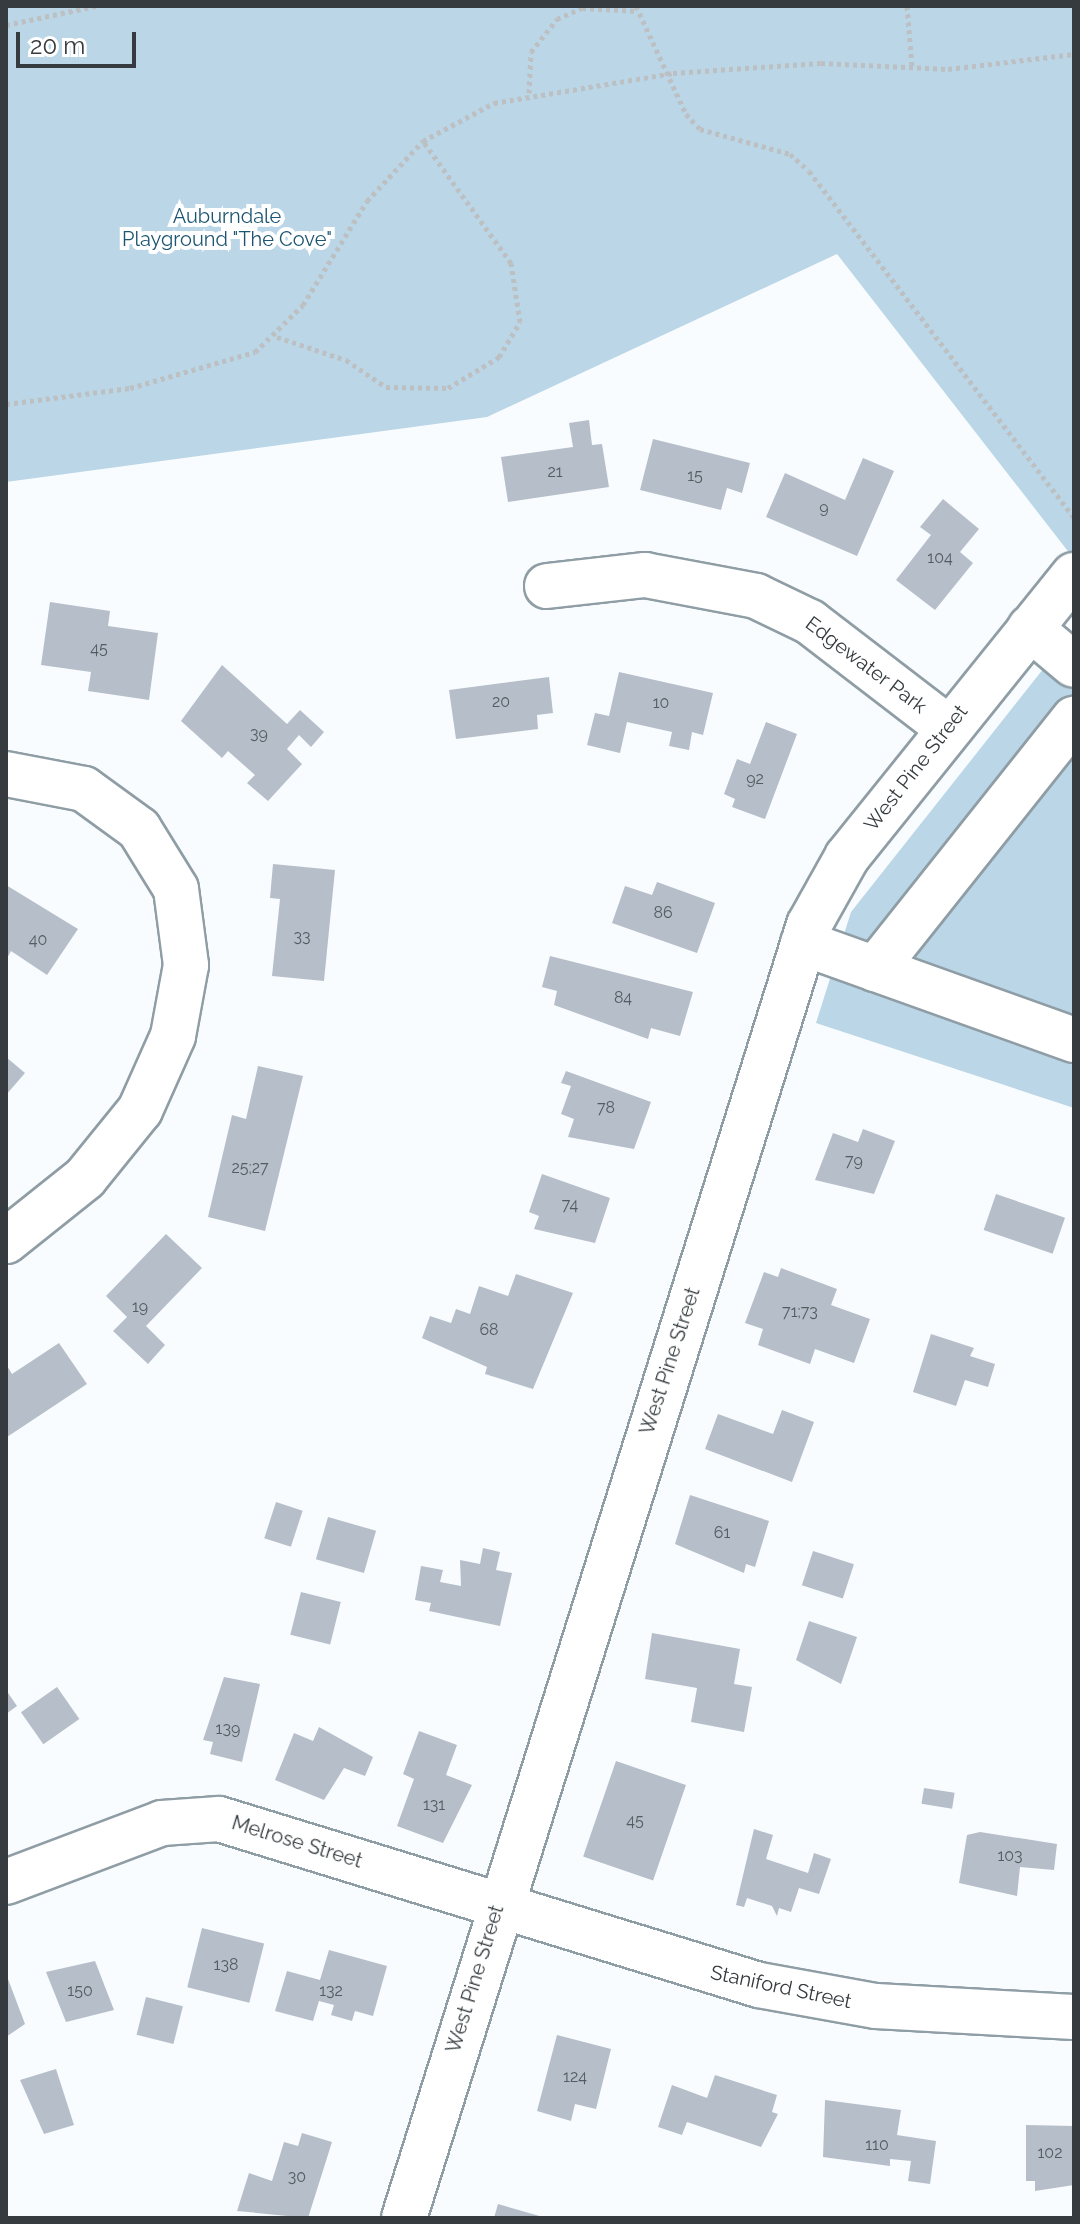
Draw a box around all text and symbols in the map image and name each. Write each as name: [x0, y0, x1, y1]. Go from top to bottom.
scale bar: [20, 16, 140, 66]
text: 20 m: [30, 31, 85, 60]
park label: Auburndale Playground "The Cove": [122, 205, 332, 252]
house number: 21: [547, 462, 563, 482]
house number: 15: [687, 466, 703, 486]
house number: 9: [819, 498, 829, 518]
house number: 104: [927, 548, 953, 568]
street label: Edgewater Park: [800, 611, 932, 719]
house number: 45: [90, 639, 108, 659]
house number: 20: [492, 692, 510, 712]
house number: 10: [653, 693, 669, 713]
street label: West Pine Street: [859, 700, 973, 836]
house number: 39: [250, 724, 268, 744]
house number: 92: [746, 769, 764, 789]
house number: 86: [653, 903, 673, 923]
house number: 33: [293, 927, 311, 947]
house number: 40: [29, 930, 47, 950]
house number: 84: [614, 988, 632, 1008]
house number: 78: [597, 1098, 615, 1118]
house number: 79: [845, 1151, 863, 1171]
house number: 25;27: [231, 1158, 269, 1178]
house number: 74: [562, 1195, 578, 1215]
street label: West Pine Street: [635, 1284, 705, 1438]
house number: 19: [132, 1297, 148, 1317]
house number: 71;73: [782, 1302, 818, 1322]
house number: 68: [479, 1320, 499, 1340]
house number: 61: [714, 1523, 730, 1543]
house number: 139: [216, 1719, 240, 1739]
house number: 131: [423, 1795, 445, 1815]
street label: Melrose Street: [229, 1811, 365, 1873]
house number: 45: [626, 1811, 644, 1831]
house number: 103: [997, 1846, 1023, 1866]
street label: West Pine Street: [441, 1902, 509, 2056]
house number: 138: [214, 1955, 238, 1975]
street label: Staniford Street: [708, 1960, 854, 2014]
house number: 150: [67, 1981, 93, 2001]
house number: 132: [319, 1981, 343, 2001]
house number: 124: [563, 2067, 587, 2087]
house number: 110: [865, 2135, 889, 2155]
house number: 102: [1038, 2143, 1062, 2163]
house number: 30: [288, 2167, 306, 2187]

